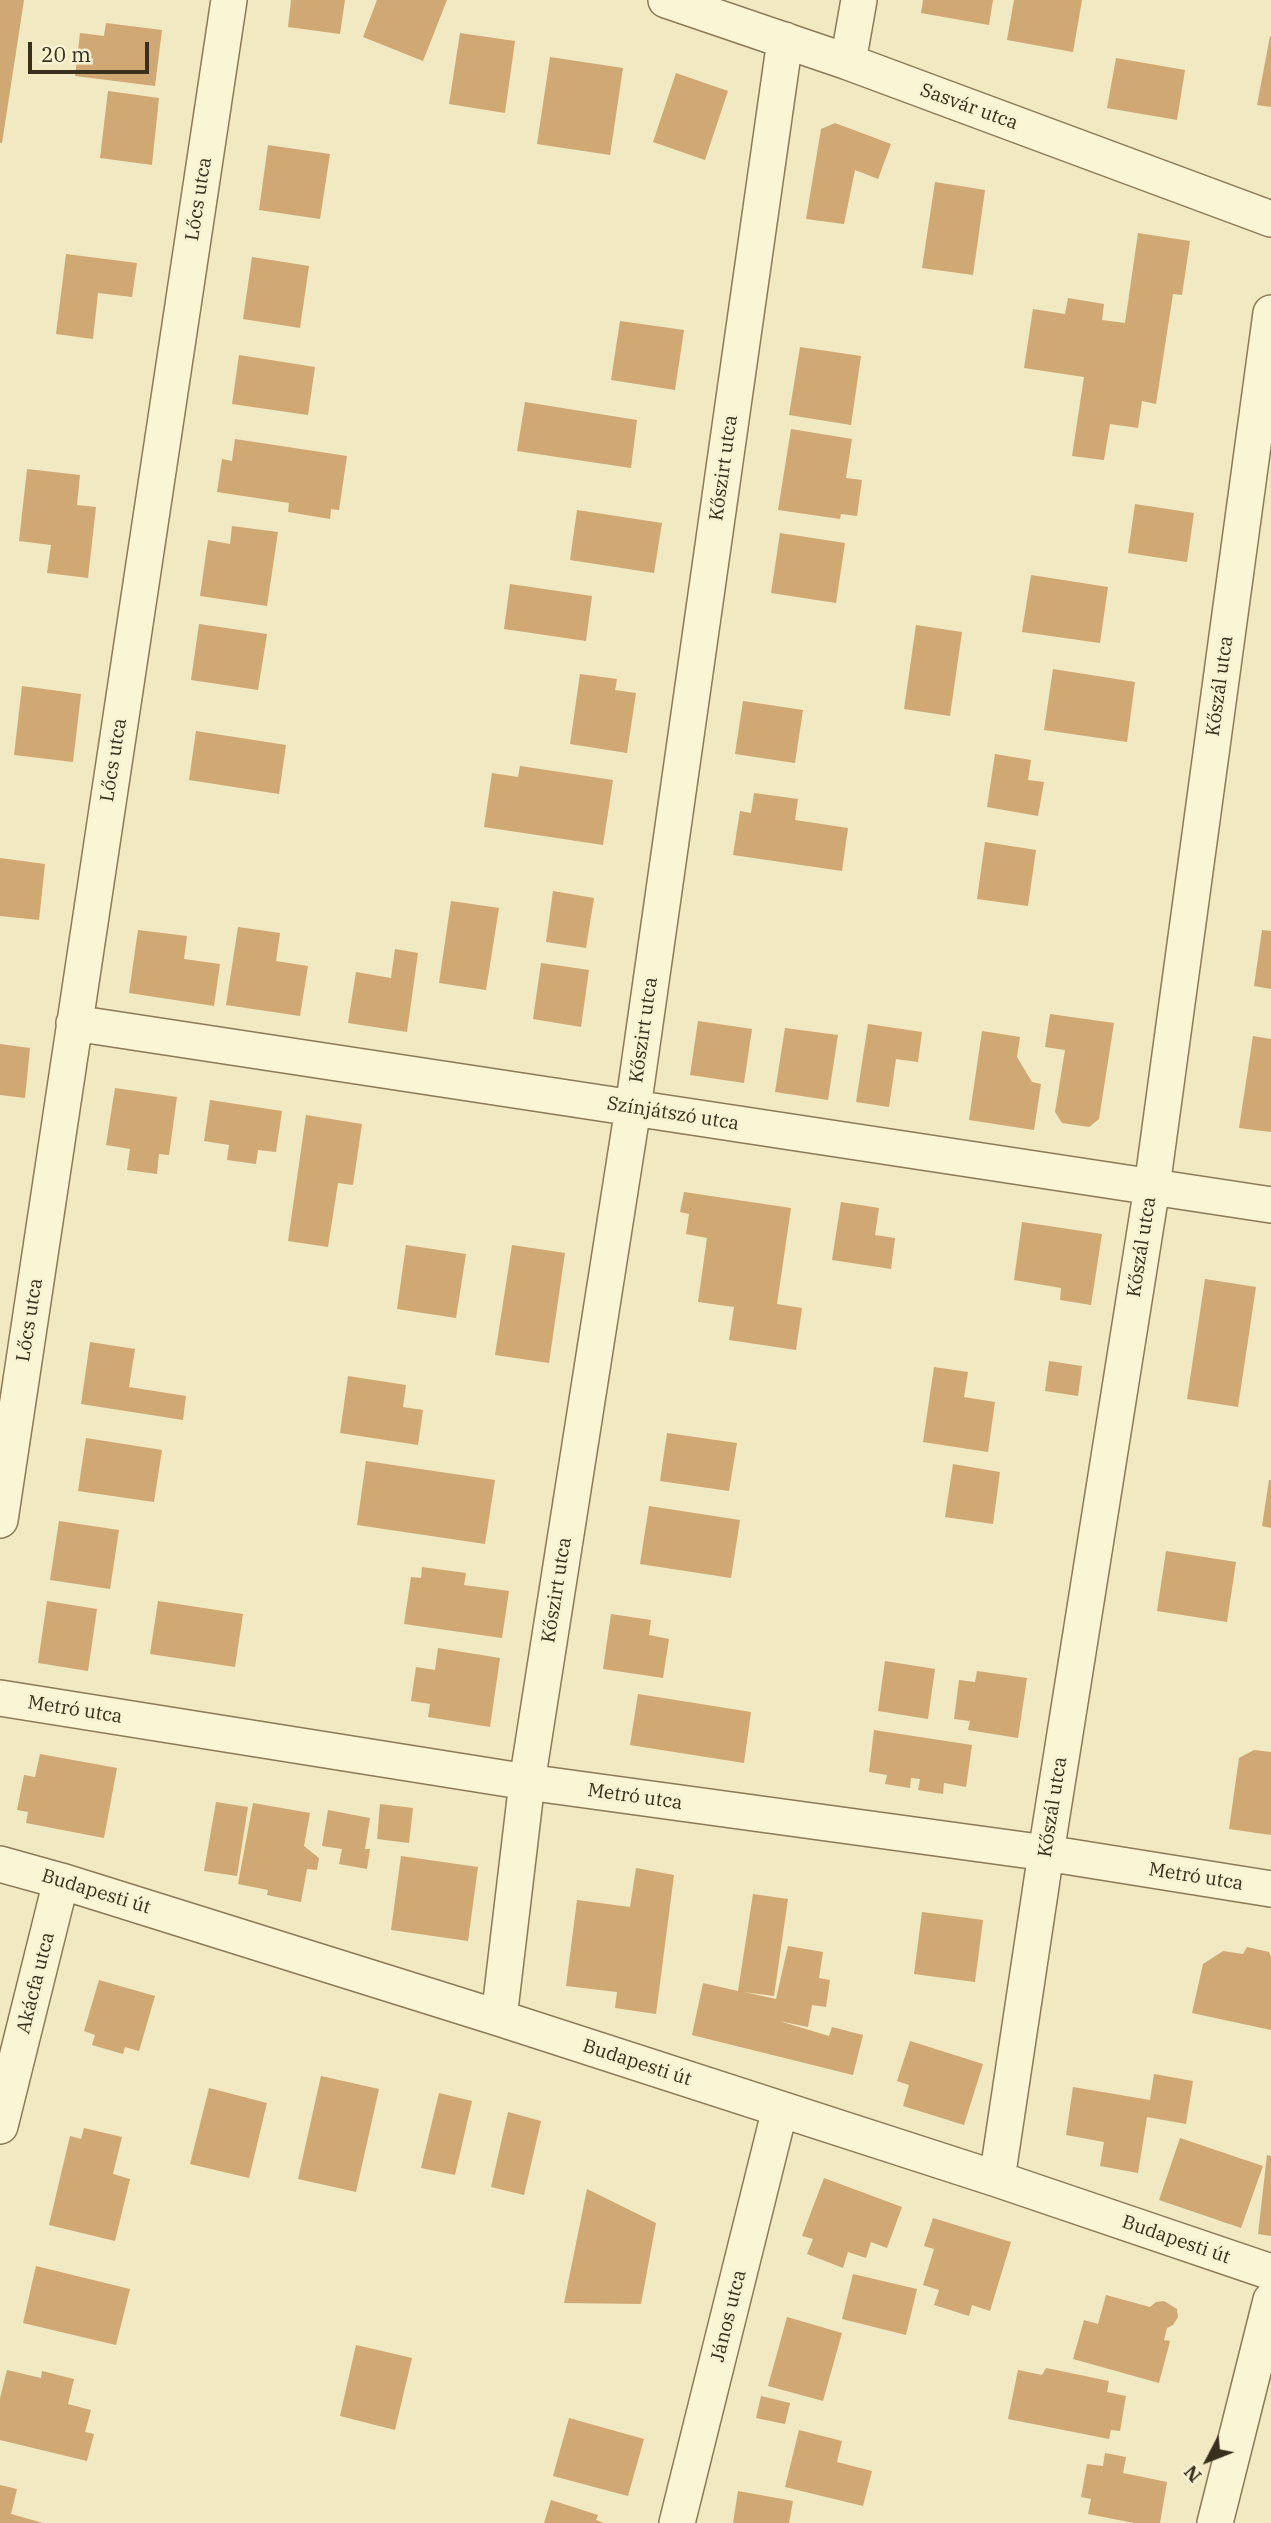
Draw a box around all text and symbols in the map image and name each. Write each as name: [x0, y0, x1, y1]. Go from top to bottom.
scale bar: [32, 28, 152, 72]
text: 20 m: [41, 40, 91, 68]
street label: Sasvár utca: [917, 79, 1021, 135]
street label: Lőcs utca: [181, 156, 217, 242]
street label: Kőszirt utca: [705, 414, 743, 522]
street label: Kőszál utca: [1202, 634, 1238, 738]
street label: Lőcs utca: [96, 717, 132, 803]
street label: Kőszirt utca: [625, 976, 663, 1084]
street label: Színjátszó utca: [605, 1092, 741, 1136]
street label: Kőszál utca: [1123, 1195, 1161, 1299]
street label: Lőcs utca: [12, 1277, 48, 1363]
street label: Kőszirt utca: [537, 1536, 577, 1644]
street label: Metró utca: [26, 1691, 124, 1729]
street label: Kőszál utca: [1034, 1755, 1072, 1859]
street label: Metró utca: [586, 1779, 684, 1815]
street label: Metró utca: [1147, 1858, 1245, 1896]
street label: Budapesti út: [39, 1865, 153, 1919]
street label: Akácfa utca: [12, 1930, 60, 2036]
street label: Budapesti út: [580, 2035, 694, 2091]
street label: Budapesti út: [1119, 2211, 1233, 2269]
street label: János utca: [707, 2268, 751, 2364]
north arrow: [1173, 2425, 1243, 2495]
text: N: [1178, 2460, 1206, 2488]

